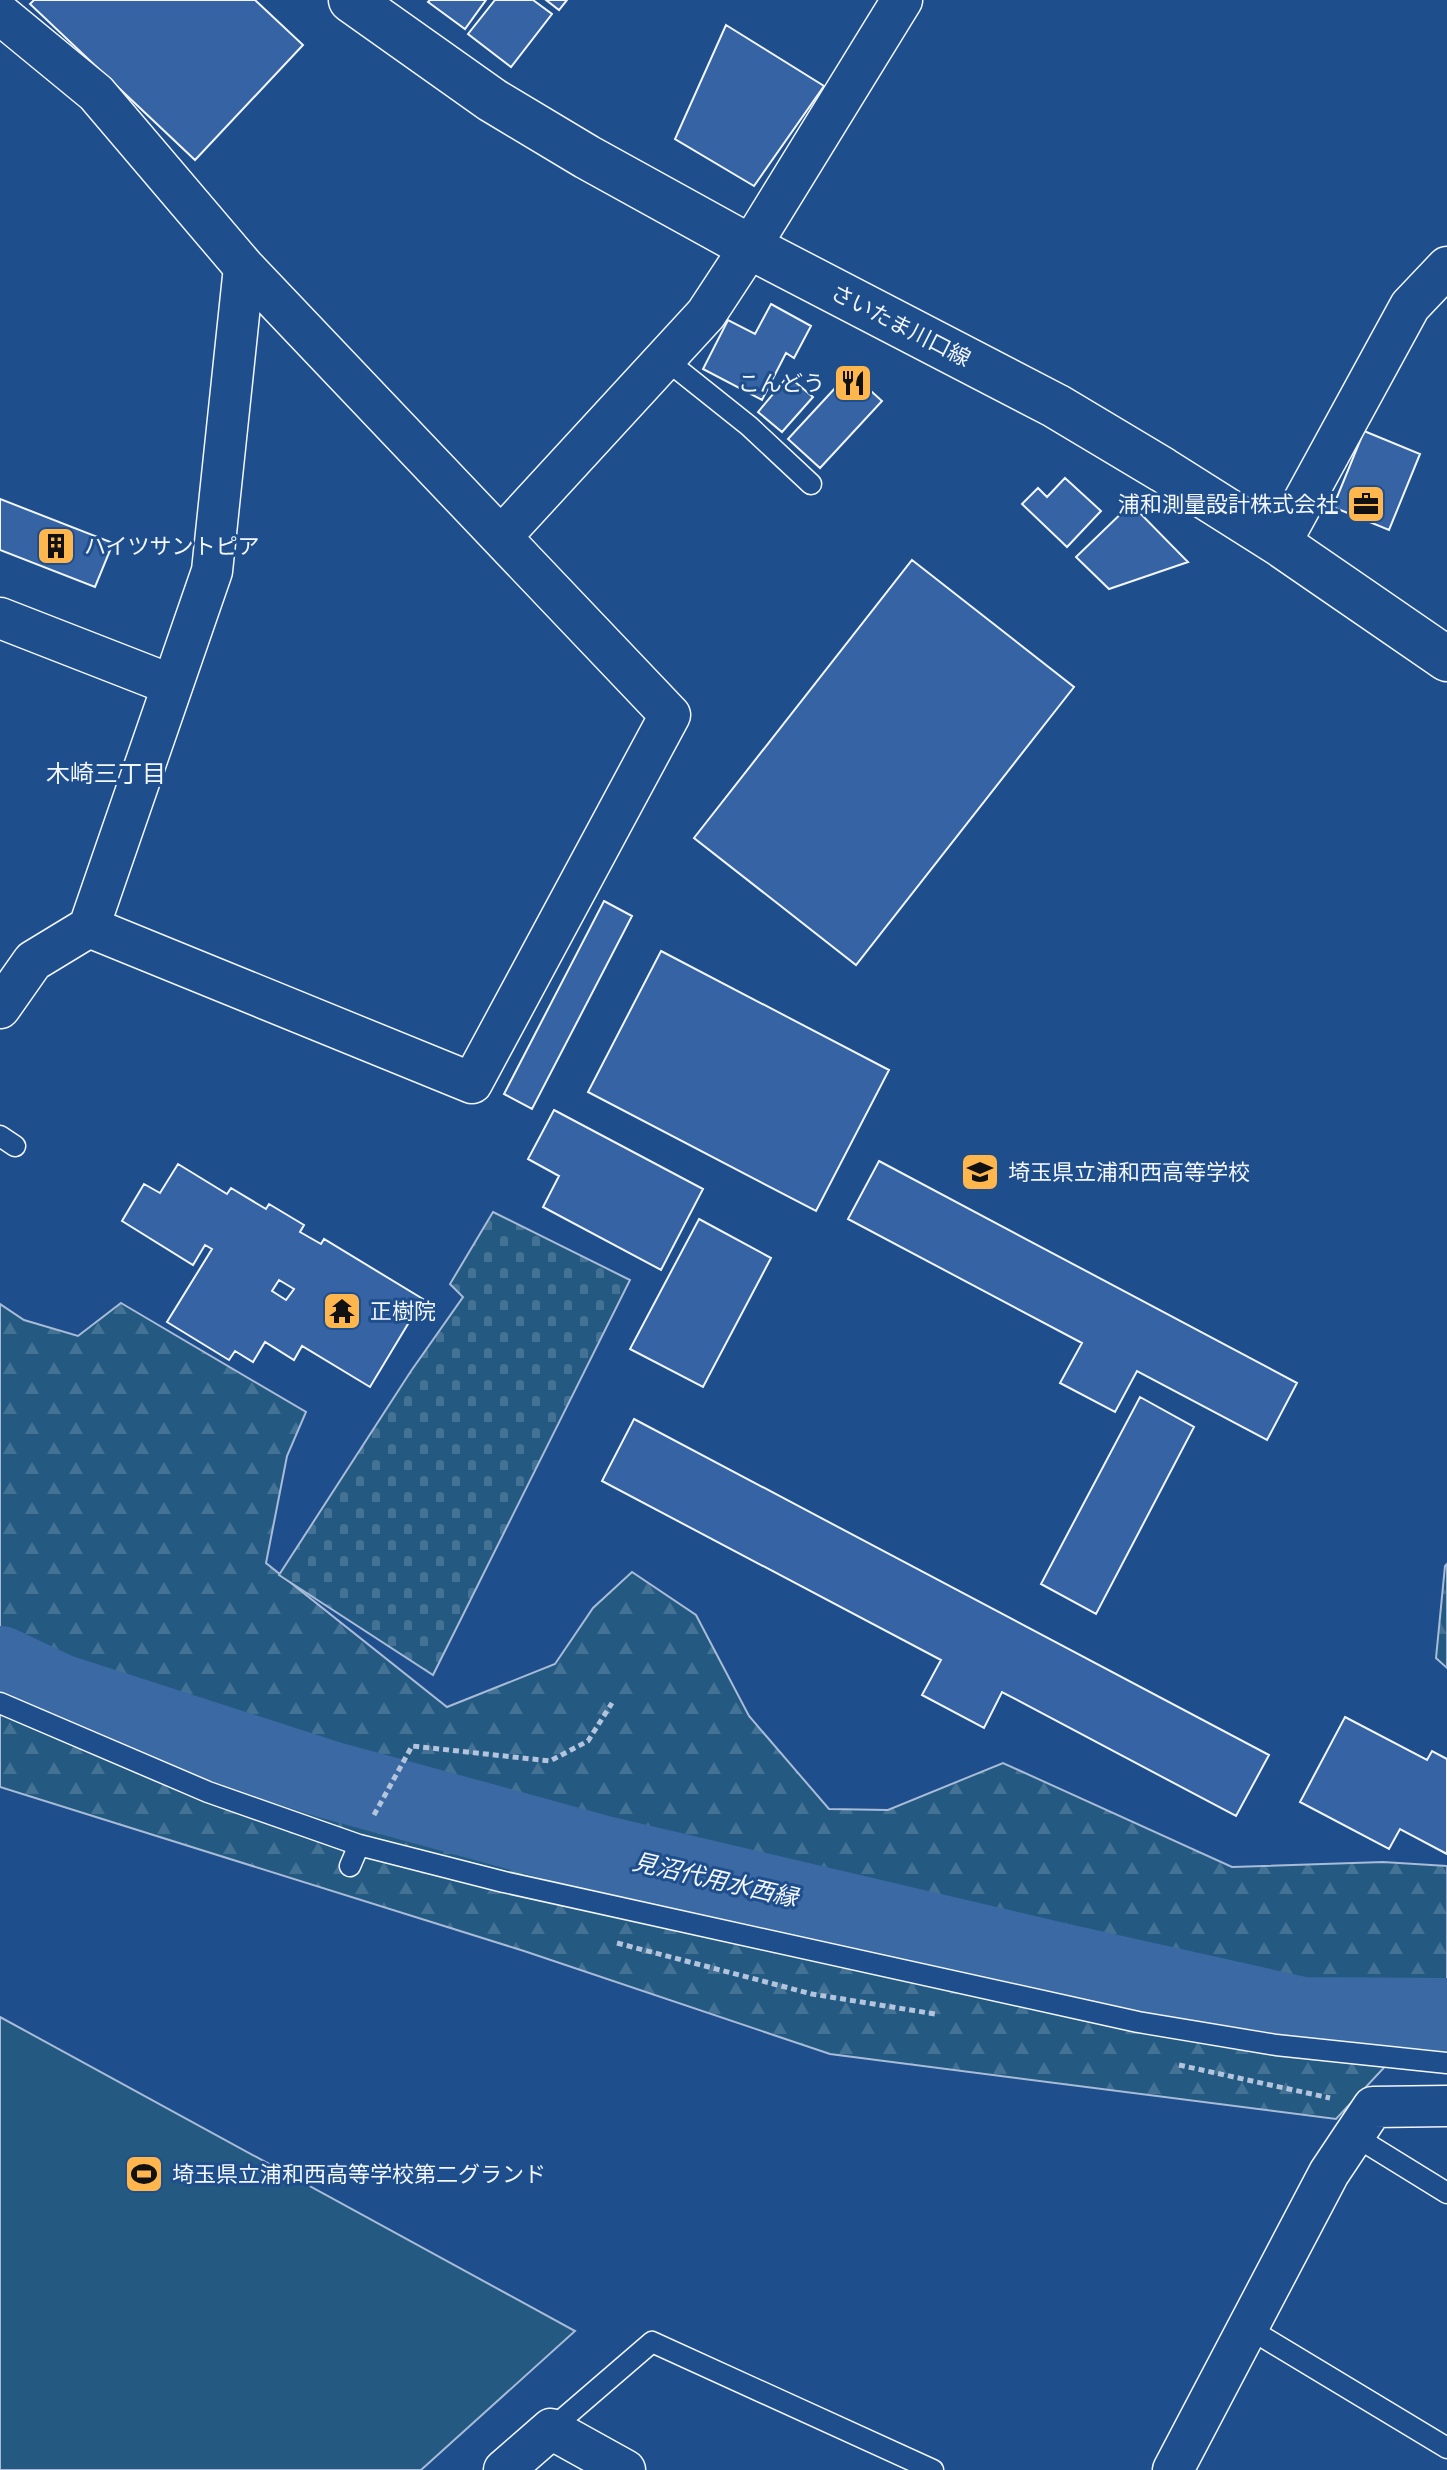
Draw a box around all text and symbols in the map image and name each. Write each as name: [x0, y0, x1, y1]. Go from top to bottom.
street label: さいたま川口線: [827, 279, 975, 371]
restaurant icon: こんどう: [832, 362, 874, 404]
place label: こんどう: [738, 371, 825, 396]
office icon: 浦和測量設計株式会社: [1345, 483, 1387, 525]
place label: 浦和測量設計株式会社: [1118, 492, 1338, 517]
building icon: ハイツサントピア: [35, 525, 77, 567]
place label: ハイツサントピア: [84, 534, 260, 559]
district label: 木崎三丁目: [46, 760, 166, 788]
school or university icon: 埼玉県立浦和西高等学校: [959, 1151, 1001, 1193]
place label: 埼玉県立浦和西高等学校: [1008, 1160, 1250, 1185]
temple icon: 正樹院: [321, 1290, 363, 1332]
place label: 正樹院: [370, 1299, 436, 1324]
water label: 見沼代用水西縁: [630, 1847, 803, 1913]
sports icon: 埼玉県立浦和西高等学校第二グランド: [123, 2153, 165, 2195]
place label: 埼玉県立浦和西高等学校第二グランド: [172, 2162, 546, 2187]

